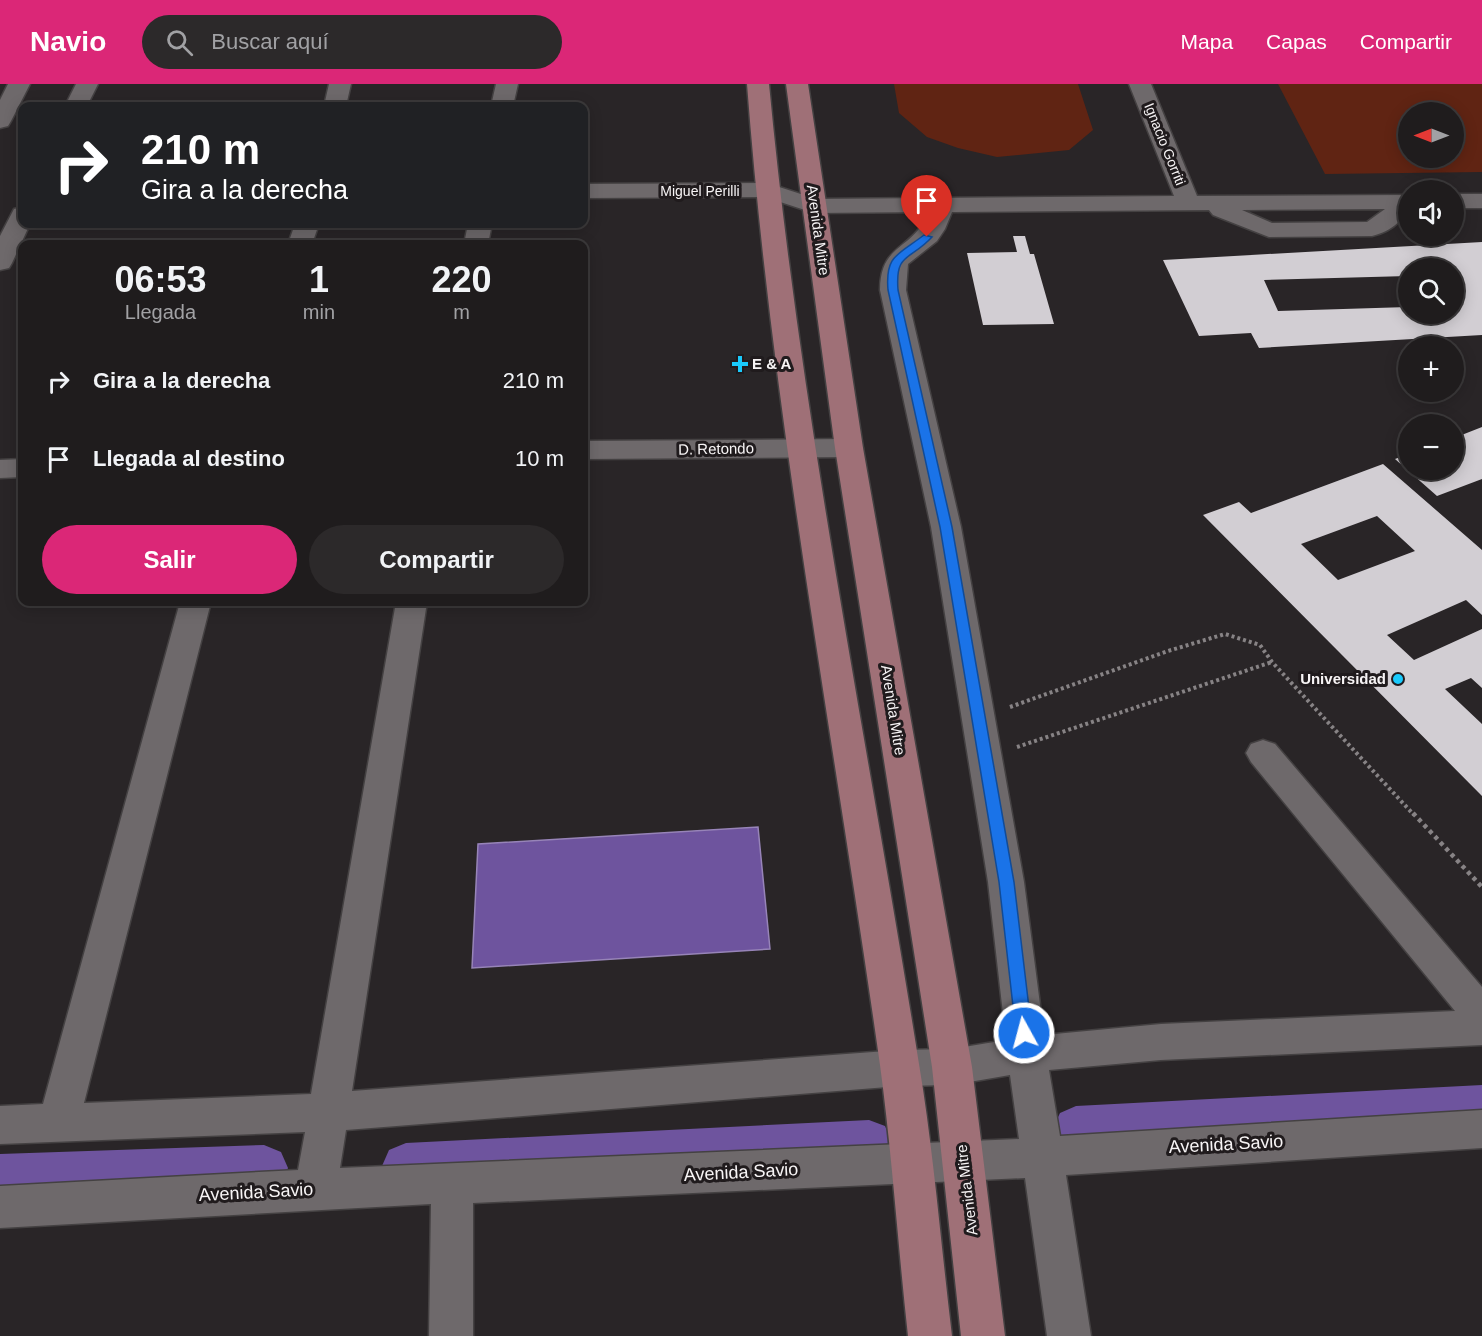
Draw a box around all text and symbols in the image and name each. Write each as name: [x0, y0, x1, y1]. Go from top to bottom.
search box: [142, 15, 562, 69]
text: Navio: [30, 26, 106, 57]
icon: search: [163, 26, 196, 59]
text: Buscar aquí: [211, 29, 329, 54]
text: Mapa: [1181, 30, 1233, 53]
text: Capas: [1266, 30, 1327, 53]
text: Compartir: [1360, 30, 1452, 53]
street label: Ignacio Gorriti: [1141, 101, 1189, 187]
north arrow: [1398, 102, 1464, 168]
map controls: [1398, 102, 1464, 480]
icon: right: [42, 126, 120, 204]
text: 210 m: [141, 126, 260, 173]
text: Gira a la derecha: [141, 175, 348, 205]
pin: [901, 175, 952, 237]
button: sound: [1398, 180, 1464, 246]
street label: Miguel Perilli: [660, 183, 740, 199]
street label: Avenida Mitre: [804, 183, 833, 276]
icon: arrive: [910, 184, 943, 217]
button: search: [1398, 258, 1464, 324]
text: 06:53: [114, 259, 206, 300]
text: 1: [309, 259, 329, 300]
text: 220: [431, 259, 492, 300]
text: Llegada: [125, 301, 196, 323]
text: min: [303, 301, 335, 323]
text: m: [453, 301, 470, 323]
button: +: [1398, 336, 1464, 402]
place label: E & A: [752, 355, 792, 372]
marker: E & A: [733, 357, 747, 371]
icon: right: [42, 365, 75, 398]
text: Gira a la derecha: [93, 368, 270, 393]
text: 210 m: [503, 368, 564, 393]
button: −: [1398, 414, 1464, 480]
street label: D. Retondo: [678, 439, 754, 458]
icon: arrive: [42, 443, 75, 476]
text: Llegada al destino: [93, 446, 285, 471]
text: 10 m: [515, 446, 564, 471]
button: Salir: [42, 525, 297, 594]
button: Compartir: [309, 525, 564, 594]
street label: Avenida Mitre: [878, 663, 909, 756]
place label: Universidad: [1300, 670, 1386, 687]
marker: Universidad: [1391, 672, 1405, 686]
position arrow: [992, 1001, 1056, 1065]
street label: Avenida Savio: [1168, 1131, 1284, 1157]
street label: Avenida Mitre: [952, 1144, 981, 1236]
street label: Avenida Savio: [683, 1159, 799, 1185]
street label: Avenida Savio: [198, 1179, 314, 1205]

